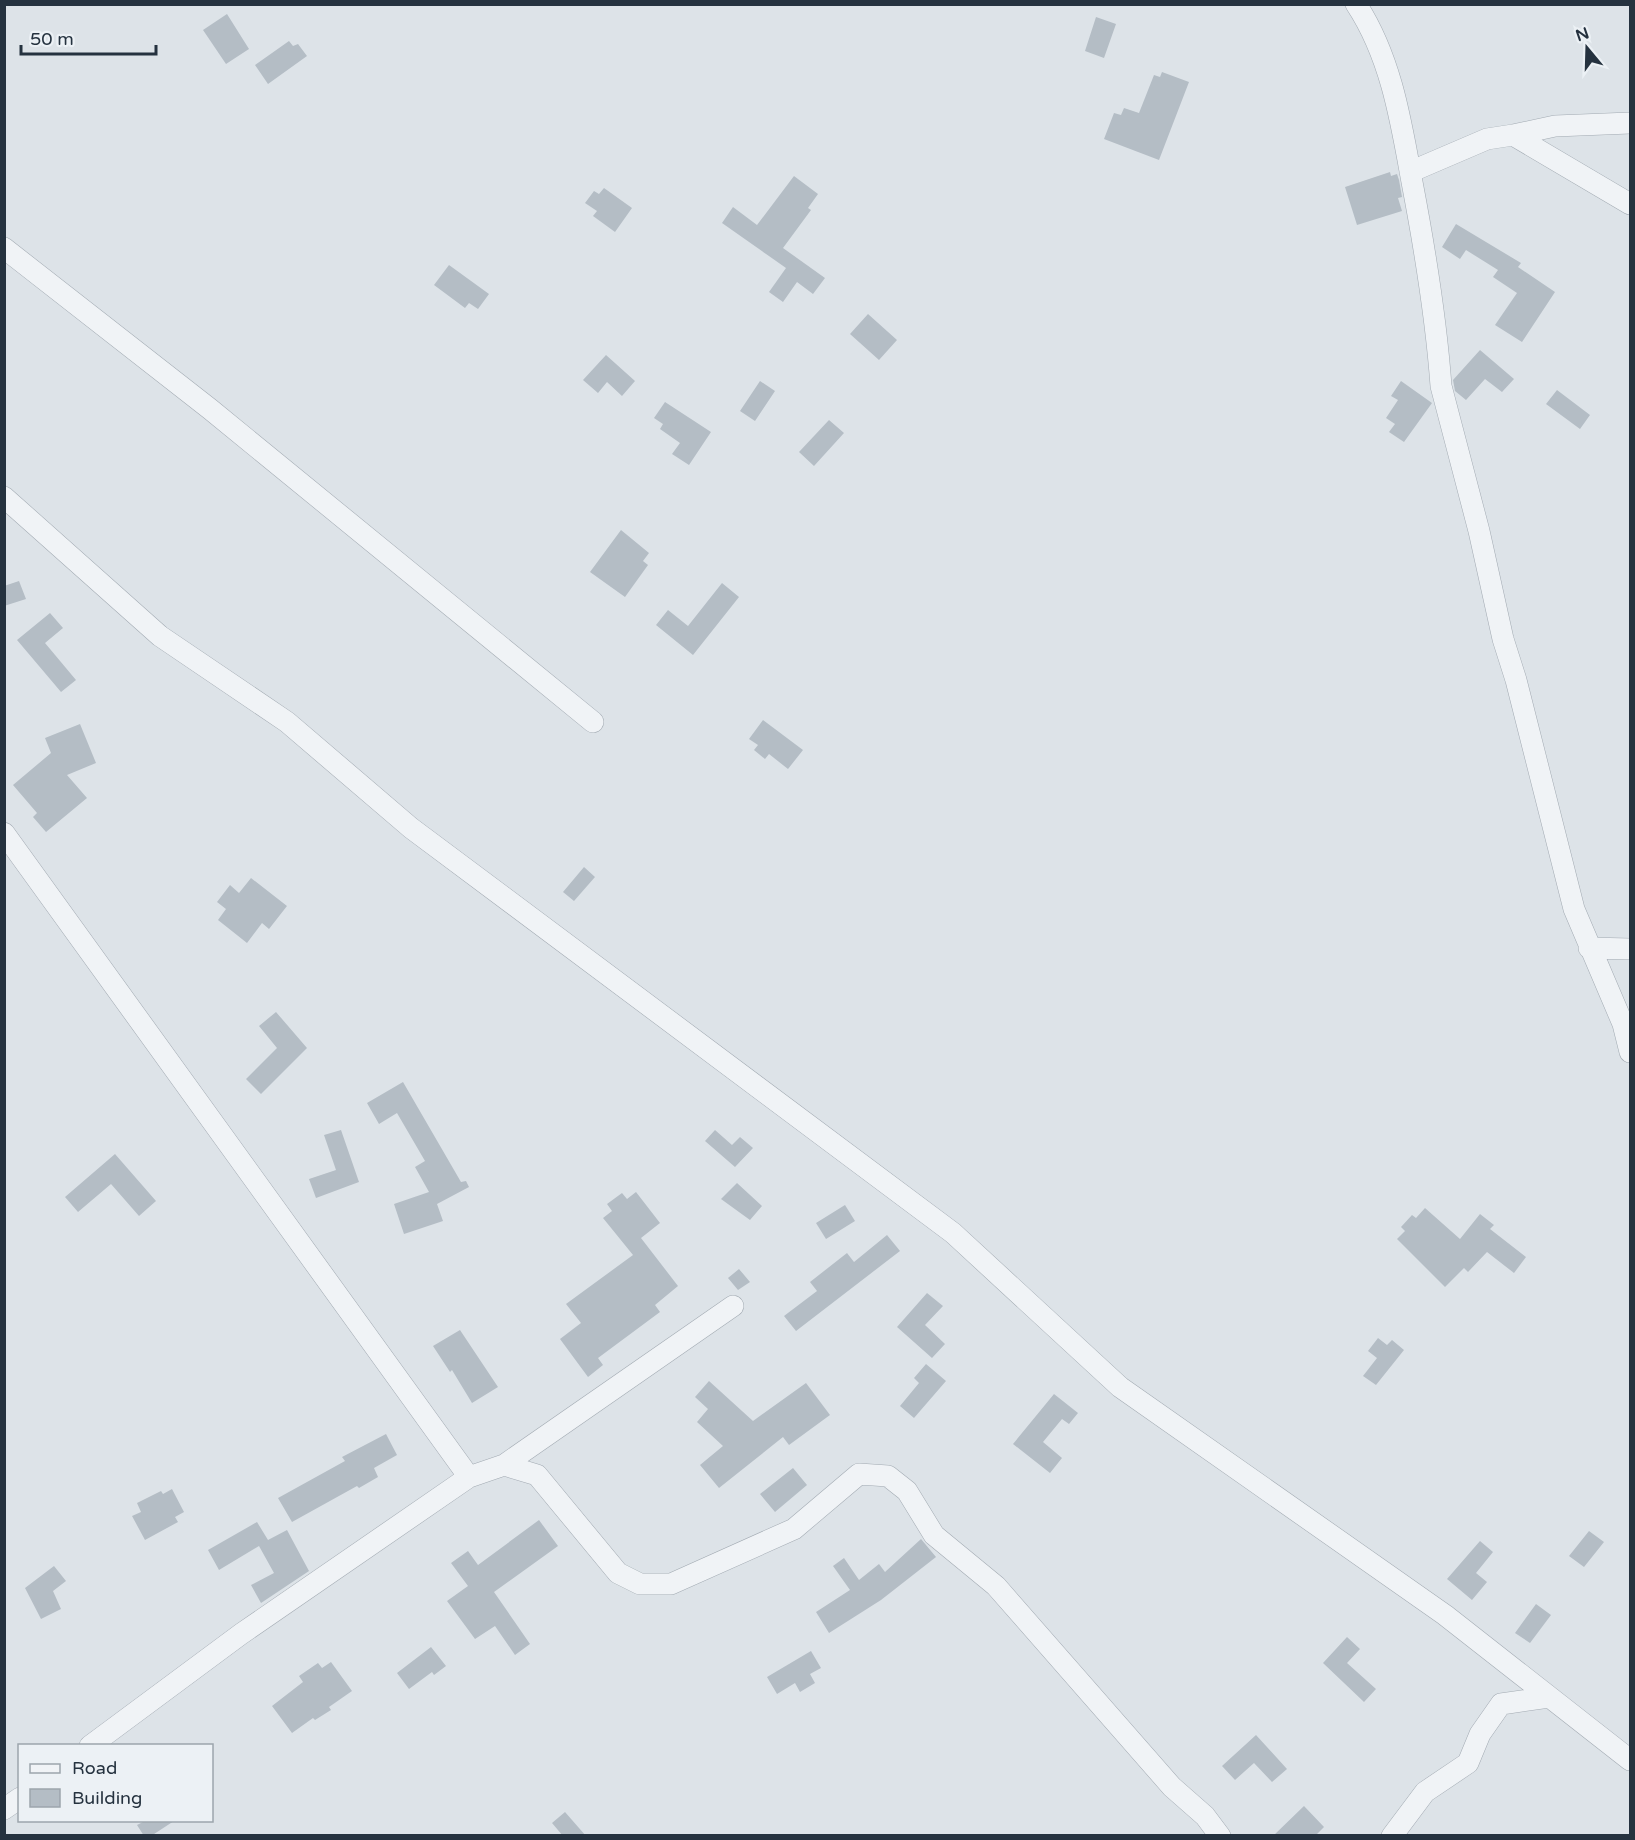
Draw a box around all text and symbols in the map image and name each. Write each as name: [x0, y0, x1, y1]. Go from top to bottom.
scale bar: [21, 18, 156, 56]
north arrow: [1557, 18, 1617, 78]
text: N: [1573, 23, 1592, 46]
text: 50 m: [30, 28, 74, 50]
legend: [18, 1744, 213, 1822]
text: Road: [72, 1757, 117, 1779]
text: Building: [72, 1787, 142, 1809]

